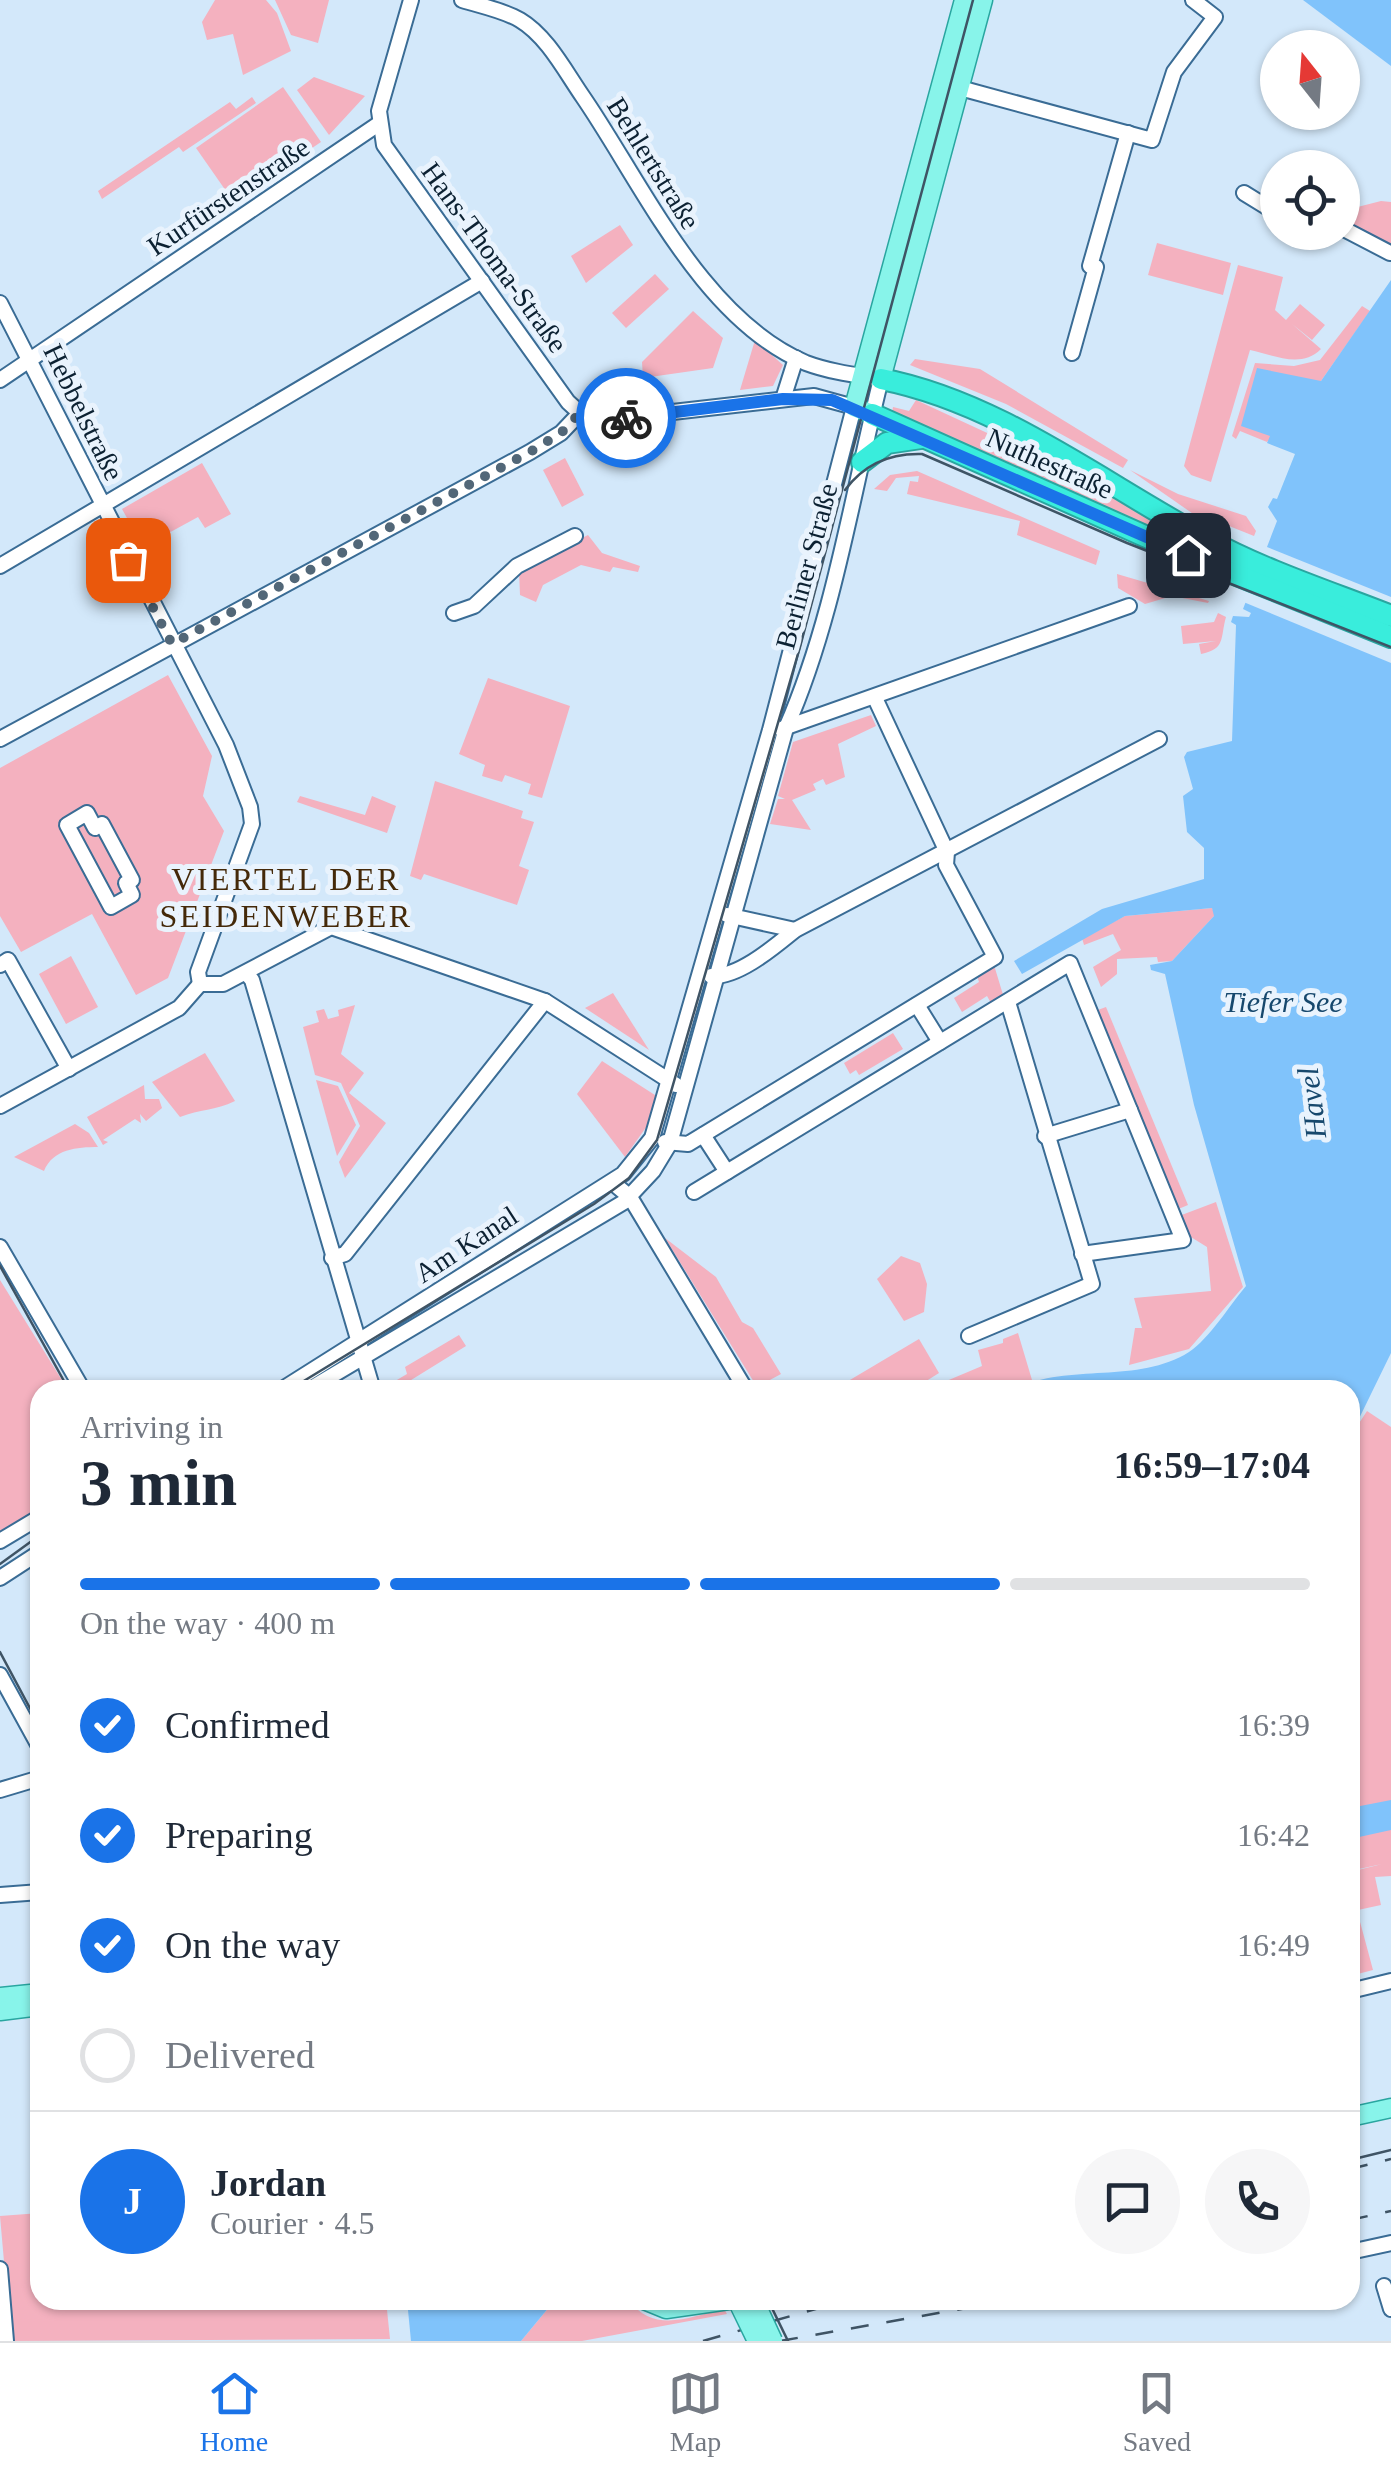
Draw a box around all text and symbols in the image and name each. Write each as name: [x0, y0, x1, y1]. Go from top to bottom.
north arrow: [1260, 30, 1360, 130]
map controls: [1260, 30, 1360, 250]
street label: Behlertstraße: [601, 92, 706, 235]
street label: Kurfürstenstraße: [142, 131, 315, 262]
button: locate: [1260, 150, 1360, 250]
street label: Hans-Thoma-Straße: [415, 156, 574, 358]
street label: Hebbelstraße: [37, 339, 130, 485]
courier: [576, 368, 676, 468]
icon: bike: [599, 391, 654, 446]
street label: Nuthestraße: [982, 422, 1118, 505]
street label: Berliner Straße: [769, 480, 843, 652]
pin: [1146, 513, 1231, 598]
pin: [86, 518, 171, 603]
icon: home: [1161, 528, 1216, 583]
icon: bag: [101, 533, 156, 588]
district label: VIERTEL DER SEIDENWEBER: [159, 861, 413, 934]
water label: Tiefer See: [1223, 985, 1343, 1018]
water label: Havel: [1291, 1065, 1332, 1142]
street label: Am Kanal: [409, 1200, 523, 1289]
text: Arriving in: [80, 1409, 223, 1445]
text: 16:59–17:04: [1114, 1444, 1310, 1486]
text: 3 min: [80, 1447, 237, 1519]
text: On the way · 400 m: [80, 1605, 335, 1641]
icon: check: [80, 1698, 135, 1753]
text: Confirmed: [165, 1704, 330, 1746]
text: 16:39: [1237, 1707, 1310, 1743]
icon: check: [80, 1808, 135, 1863]
text: Preparing: [165, 1814, 313, 1856]
text: 16:42: [1237, 1817, 1310, 1853]
icon: check: [80, 1918, 135, 1973]
text: On the way: [165, 1924, 340, 1966]
text: 16:49: [1237, 1927, 1310, 1963]
text: Delivered: [165, 2034, 315, 2076]
button: chat: [1075, 2149, 1180, 2254]
button: phone: [1205, 2149, 1310, 2254]
text: Jordan: [210, 2162, 326, 2204]
text: J: [123, 2180, 142, 2222]
text: Courier · 4.5: [210, 2205, 374, 2241]
tab: Home: [200, 2366, 268, 2458]
tab: Map: [668, 2366, 723, 2458]
tab: Saved: [1123, 2366, 1191, 2458]

